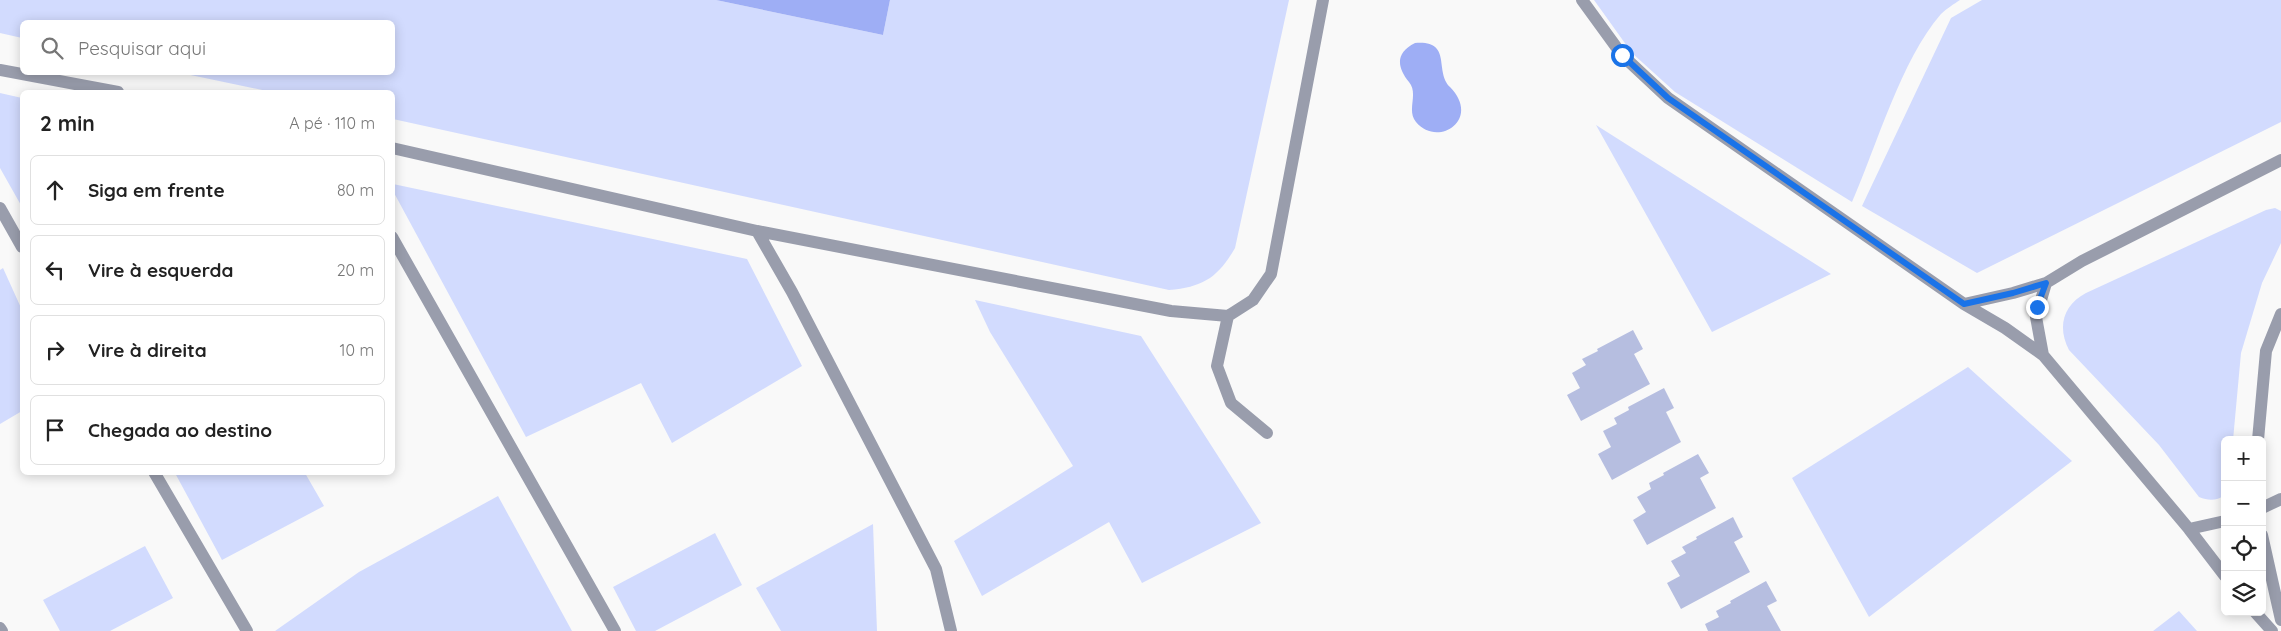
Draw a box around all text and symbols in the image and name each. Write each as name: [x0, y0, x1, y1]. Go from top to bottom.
search box: [20, 20, 395, 75]
icon: search: [38, 34, 66, 62]
text: Pesquisar aqui: [78, 36, 206, 60]
route start: [1611, 44, 1634, 67]
text: 2 min: [40, 110, 95, 136]
text: A pé · 110 m: [289, 113, 375, 133]
icon: ahead: [41, 176, 69, 204]
text: Siga em frente: [88, 178, 225, 202]
text: 80 m: [337, 180, 374, 200]
icon: left: [41, 256, 69, 284]
text: Vire à esquerda: [88, 258, 233, 282]
text: 20 m: [337, 260, 374, 280]
route end: [2026, 296, 2049, 319]
icon: right: [41, 336, 69, 364]
text: Vire à direita: [88, 338, 207, 362]
text: 10 m: [340, 340, 374, 360]
icon: arrive: [41, 416, 69, 444]
text: Chegada ao destino: [88, 418, 272, 442]
map controls: [2221, 436, 2266, 616]
button: +: [2221, 436, 2266, 481]
button: −: [2221, 481, 2266, 526]
button: locate: [2221, 526, 2266, 571]
button: layers: [2221, 571, 2266, 616]

